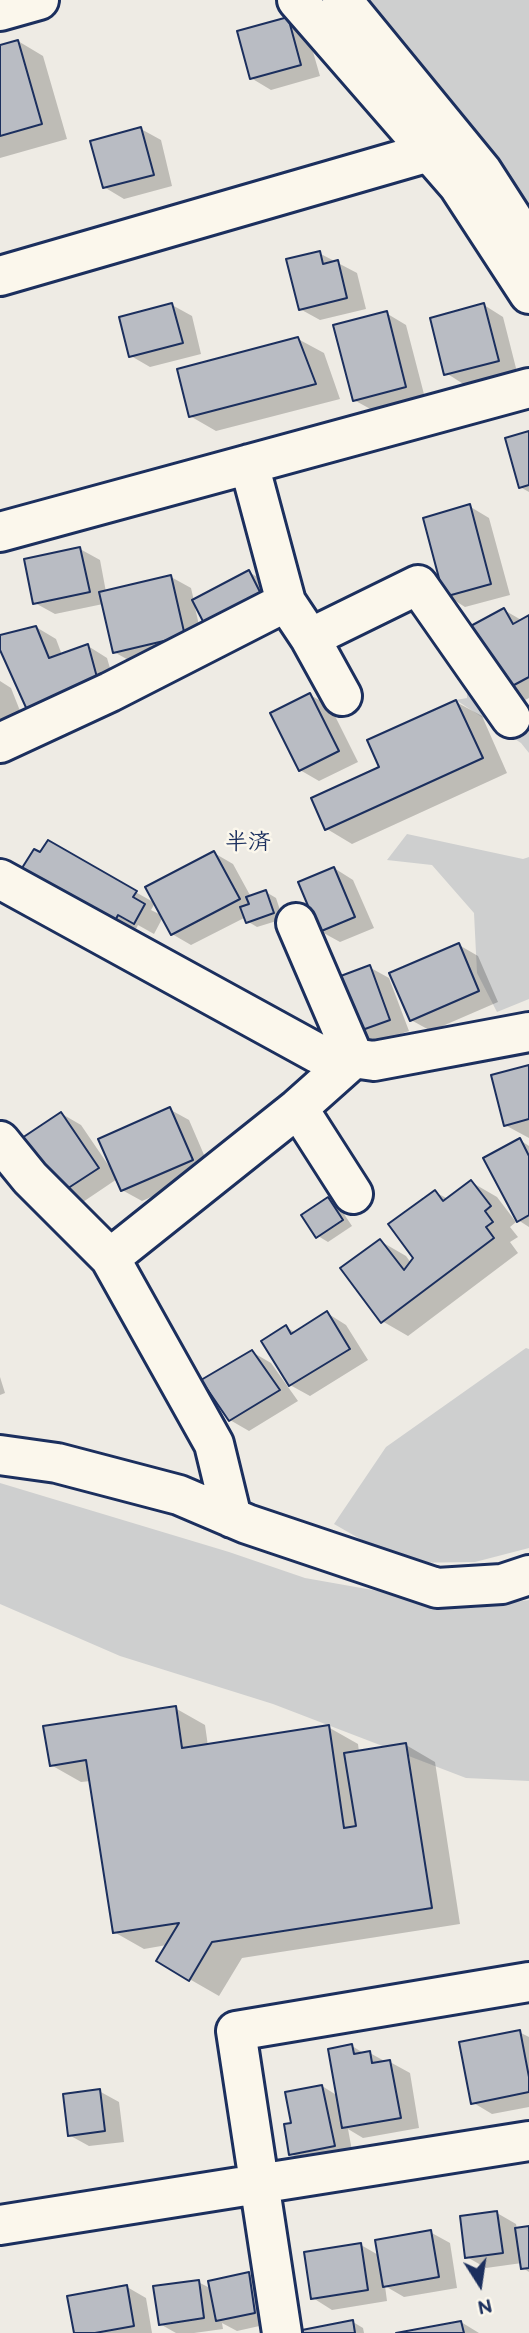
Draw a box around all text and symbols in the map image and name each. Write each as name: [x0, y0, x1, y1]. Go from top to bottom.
district label: 半済: [225, 829, 271, 857]
north arrow: [445, 2249, 515, 2319]
text: N: [475, 2292, 494, 2318]

